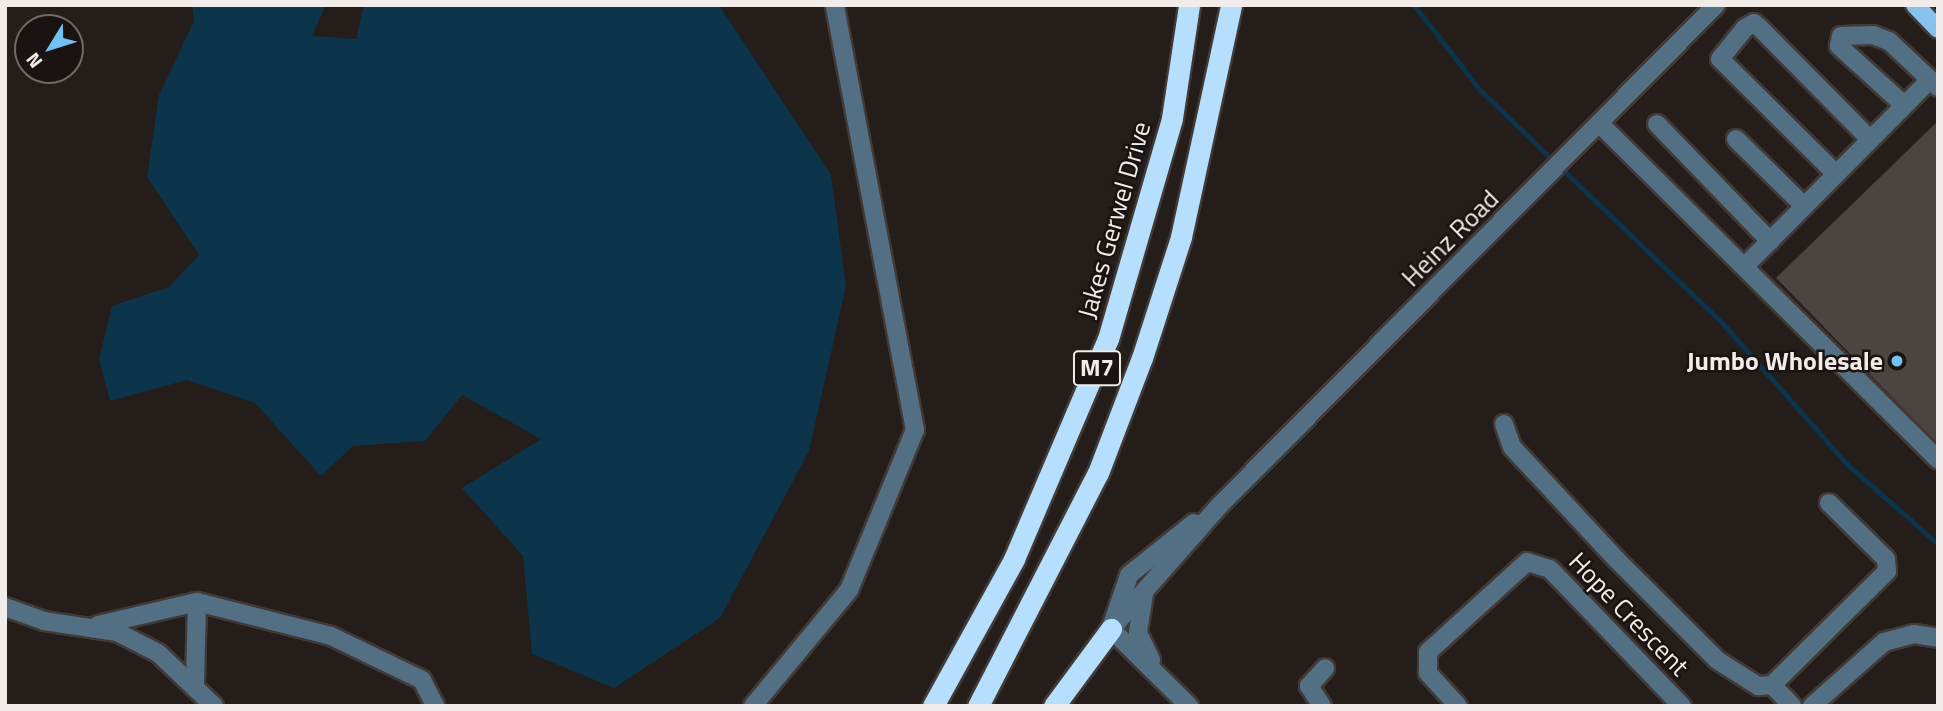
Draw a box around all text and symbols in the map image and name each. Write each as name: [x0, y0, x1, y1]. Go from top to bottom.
north arrow: [14, 14, 84, 84]
text: N: [18, 47, 49, 75]
street label: Jakes Gerwel Drive: [1071, 118, 1157, 322]
street label: Heinz Road: [1395, 183, 1505, 293]
place label: Jumbo Wholesale: [1687, 345, 1883, 377]
road number: M7: [1072, 348, 1122, 388]
marker: Jumbo Wholesale: [1889, 353, 1905, 369]
street label: Hope Crescent: [1563, 546, 1695, 682]

